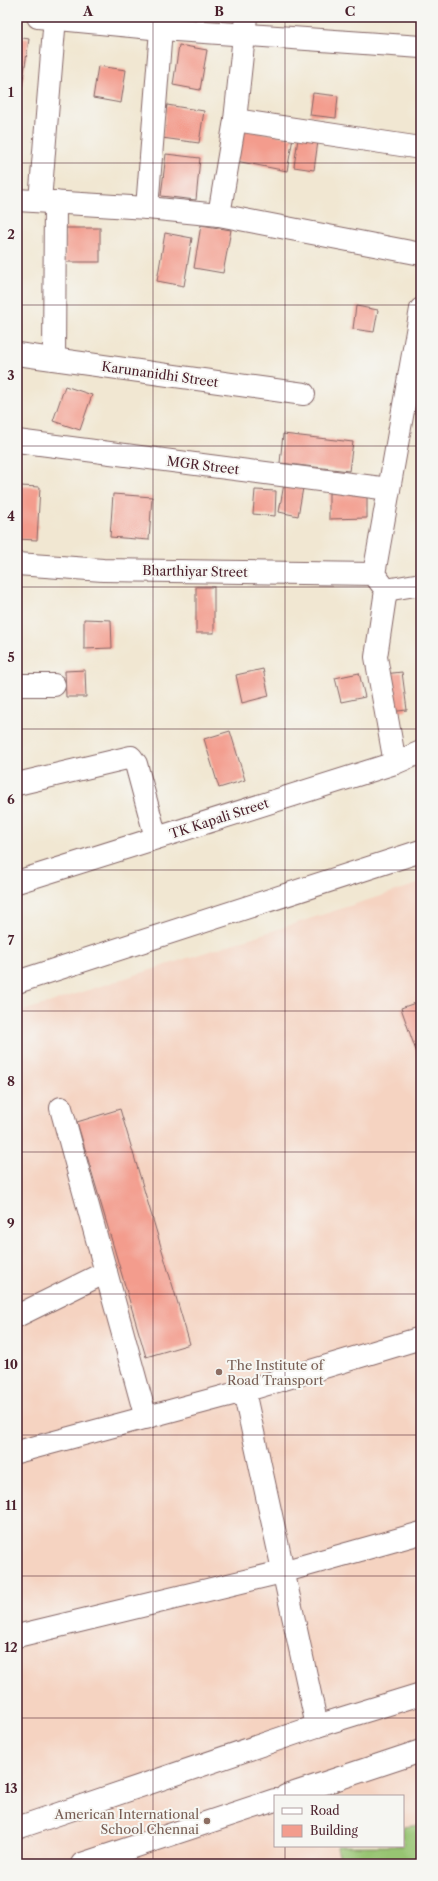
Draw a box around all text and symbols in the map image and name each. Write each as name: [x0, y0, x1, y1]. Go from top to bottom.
text: A: [82, 3, 94, 19]
text: B: [214, 3, 224, 19]
text: C: [345, 3, 355, 19]
text: 1: [8, 84, 14, 100]
text: 2: [7, 226, 15, 242]
street label: Karunanidhi Street: [101, 358, 220, 390]
text: 3: [7, 367, 15, 383]
street label: MGR Street: [166, 453, 240, 477]
text: 4: [7, 508, 15, 524]
street label: Bharthiyar Street: [142, 562, 248, 580]
text: 5: [7, 649, 15, 665]
text: 6: [7, 791, 15, 807]
street label: TK Kapali Street: [168, 794, 271, 842]
text: 7: [8, 932, 15, 948]
text: 8: [7, 1073, 15, 1089]
text: 9: [7, 1215, 15, 1231]
text: 10: [4, 1356, 18, 1372]
place label: The Institute of Road Transport: [227, 1357, 325, 1388]
marker: The Institute of Road Transport: [214, 1367, 224, 1377]
text: 11: [5, 1497, 17, 1513]
text: 12: [4, 1639, 18, 1655]
text: 13: [4, 1780, 18, 1796]
legend: [274, 1795, 404, 1847]
text: Road: [310, 1803, 340, 1818]
place label: American International School Chennai: [54, 1806, 199, 1837]
marker: American International School Chennai: [202, 1816, 212, 1826]
text: Building: [310, 1823, 358, 1838]

